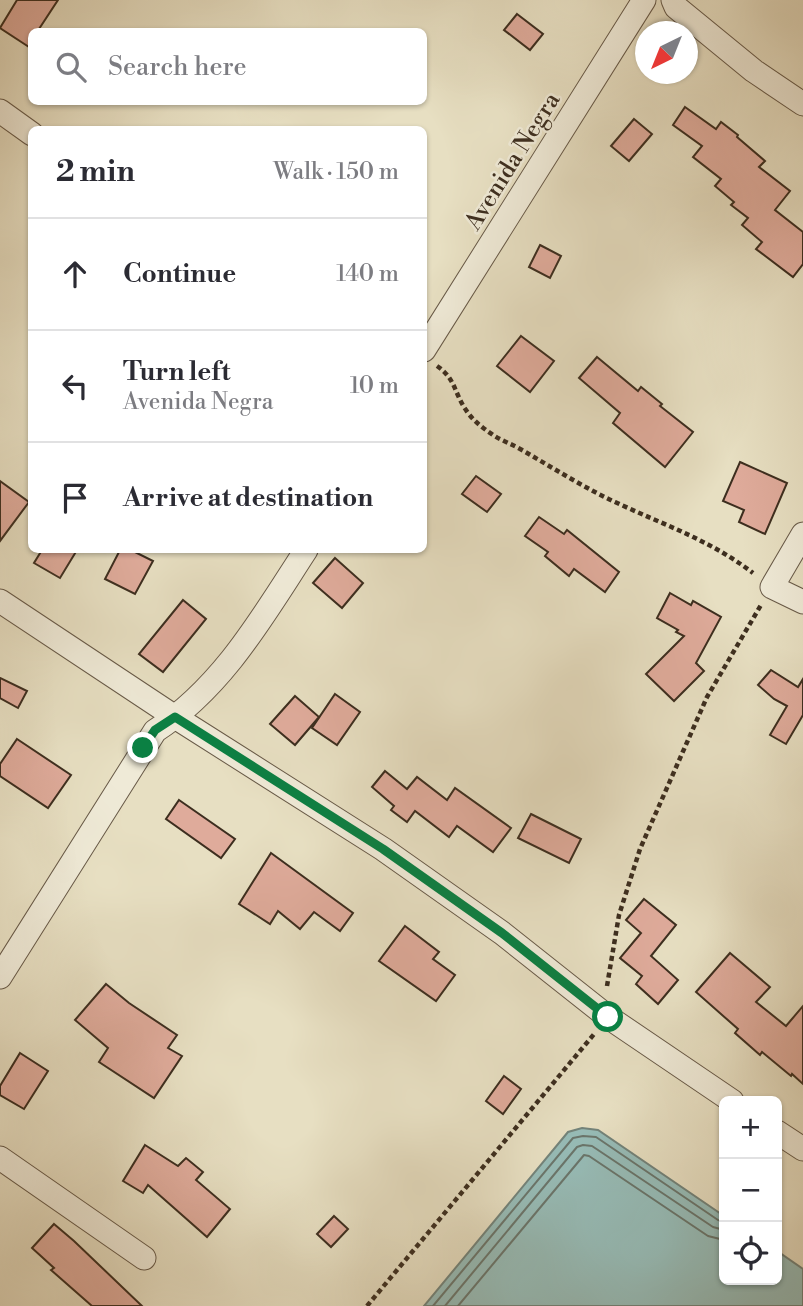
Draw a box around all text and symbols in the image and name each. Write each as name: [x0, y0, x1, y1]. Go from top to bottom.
north arrow: [635, 21, 698, 84]
search box: [28, 28, 427, 105]
icon: search: [52, 48, 90, 86]
text: Search here: [108, 51, 247, 83]
street label: Avenida Negra: [458, 86, 568, 237]
text: 2 min: [56, 153, 135, 191]
text: Walk · 150 m: [273, 158, 399, 186]
icon: ahead: [56, 255, 94, 293]
text: Continue: [123, 258, 236, 290]
text: 140 m: [336, 260, 399, 288]
text: Turn left: [123, 356, 231, 388]
icon: left: [56, 367, 94, 405]
text: 10 m: [350, 372, 399, 400]
text: Avenida Negra: [123, 388, 274, 416]
icon: arrive: [56, 479, 94, 517]
text: Arrive at destination: [123, 482, 373, 514]
route end: [127, 732, 158, 763]
route start: [592, 1001, 623, 1032]
map controls: [719, 1096, 782, 1285]
button: +: [719, 1096, 782, 1159]
button: −: [719, 1159, 782, 1222]
button: locate: [719, 1222, 782, 1285]

